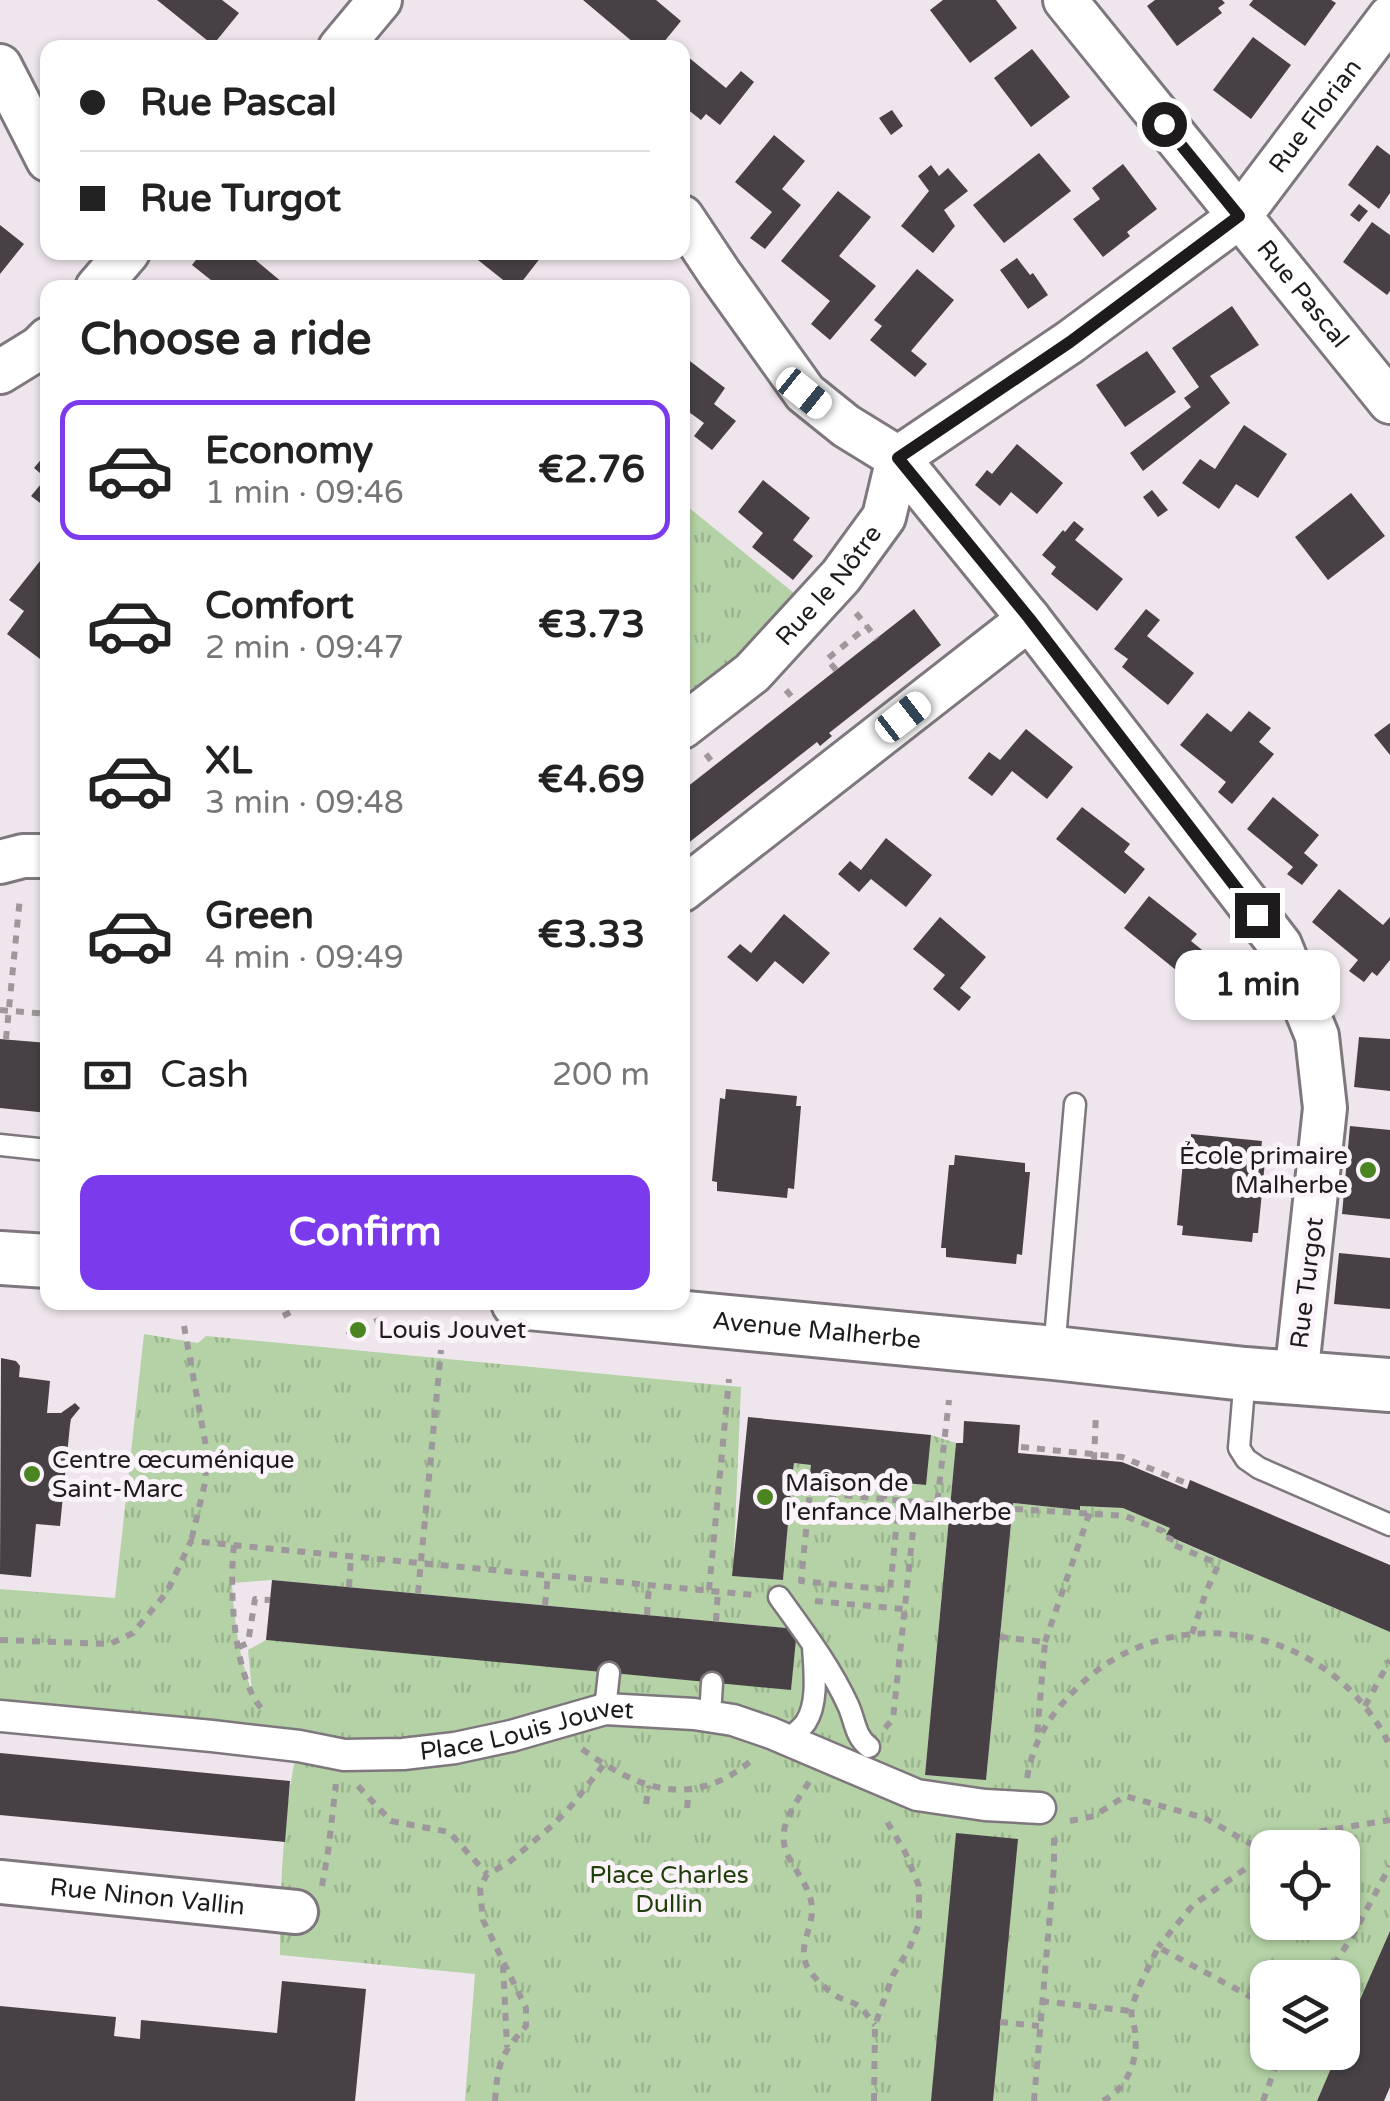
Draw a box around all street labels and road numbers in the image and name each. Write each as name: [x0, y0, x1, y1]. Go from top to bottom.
street label: Rue Florian: [1263, 53, 1368, 179]
street label: Rue Pascal: [1250, 234, 1355, 354]
street label: Rue le Nôtre: [770, 519, 888, 652]
street label: Rue Turgot: [1284, 1215, 1330, 1350]
street label: Avenue Malherbe: [711, 1306, 922, 1355]
street label: Place Louis Jouvet: [418, 1693, 635, 1767]
street label: Rue Ninon Vallin: [48, 1872, 246, 1922]

